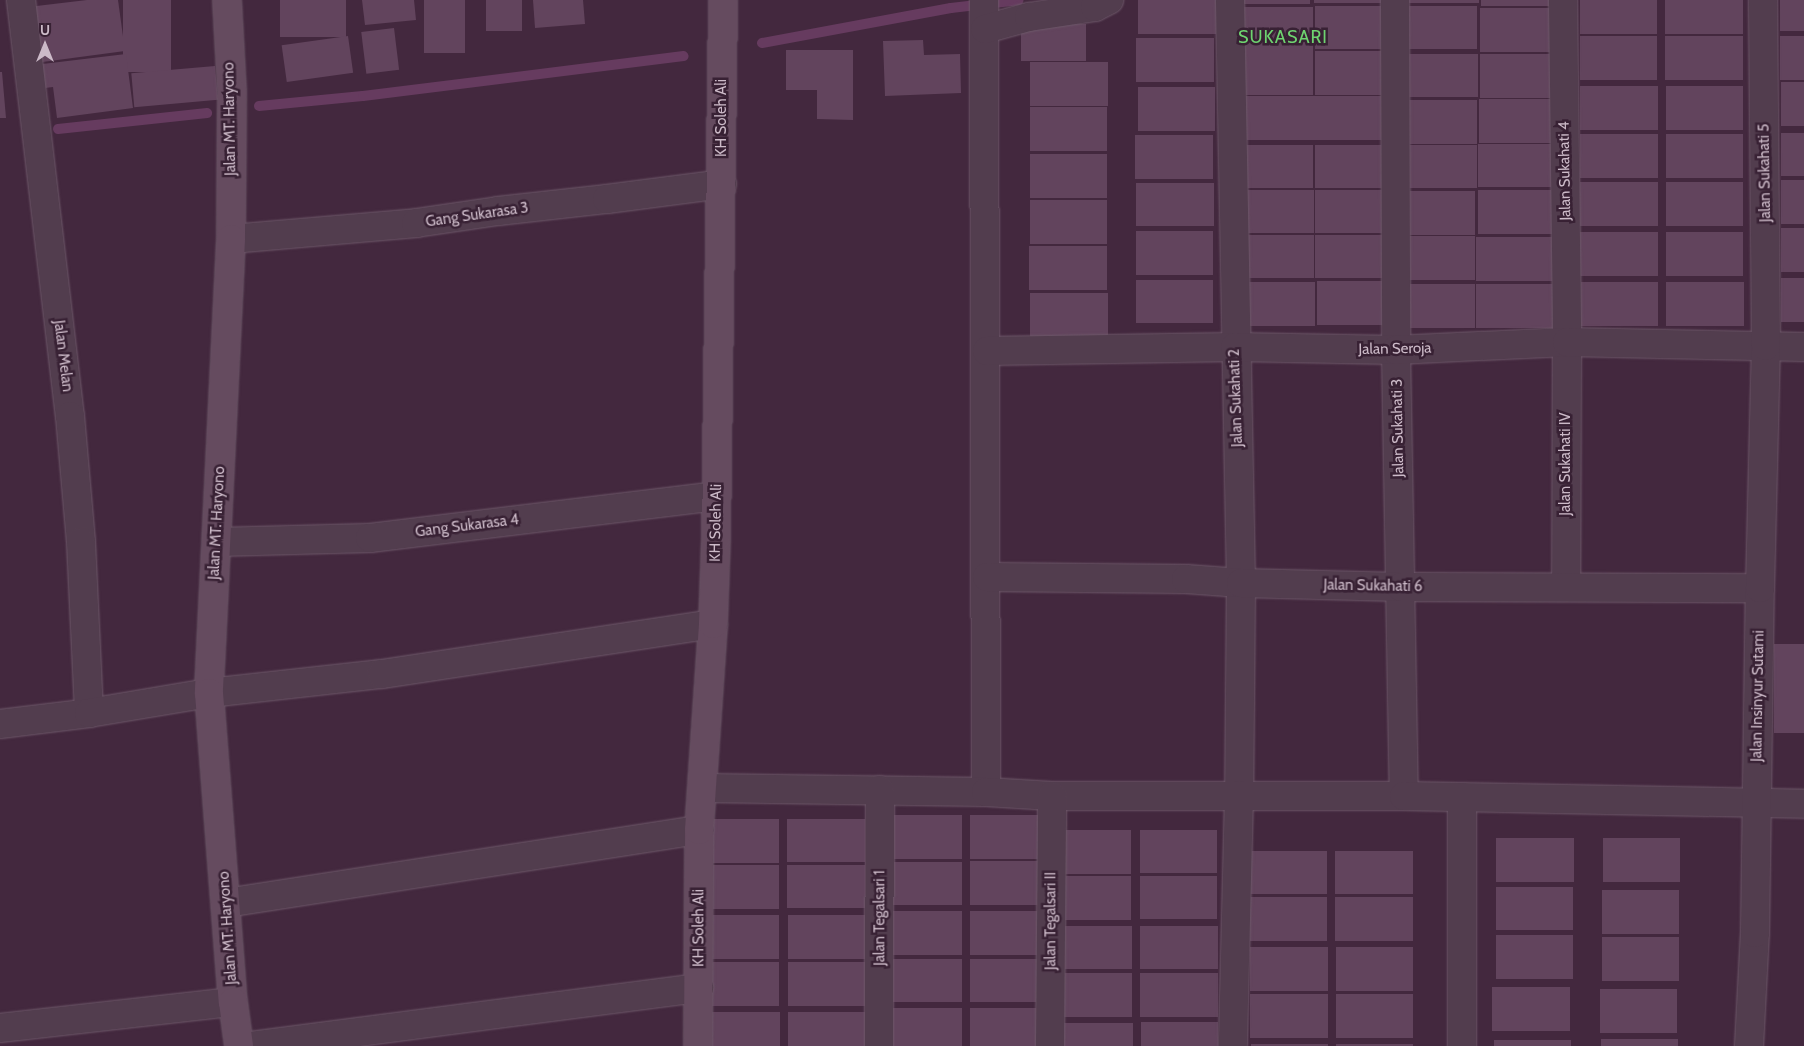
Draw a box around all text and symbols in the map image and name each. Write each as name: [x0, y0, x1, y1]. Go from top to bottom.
north arrow: [20, 20, 70, 70]
text: U: [40, 21, 50, 39]
district label: SUKASARI: [1237, 26, 1329, 48]
street label: Jalan MT. Haryono: [220, 62, 240, 176]
street label: KH Soleh Ali: [713, 79, 731, 157]
street label: Jalan Sukahati 4: [1555, 121, 1575, 221]
street label: Jalan Sukahati 5: [1755, 124, 1775, 222]
street label: Gang Sukarasa 3: [424, 199, 530, 231]
street label: Jalan Melan: [50, 319, 76, 393]
street label: Jalan Seroja: [1358, 339, 1432, 359]
street label: Jalan Sukahati 2: [1225, 349, 1247, 447]
street label: Jalan Sukahati 3: [1388, 379, 1408, 477]
street label: Jalan Sukahati IV: [1557, 412, 1575, 516]
street label: Jalan MT. Haryono: [205, 466, 229, 580]
street label: KH Soleh Ali: [706, 484, 726, 562]
street label: Gang Sukarasa 4: [414, 511, 520, 541]
street label: Jalan Sukahati 6: [1323, 576, 1423, 596]
street label: Jalan Insinyur Sutami: [1748, 630, 1768, 762]
street label: Jalan Tegalsari 1: [871, 870, 889, 966]
street label: Jalan MT. Haryono: [215, 871, 241, 985]
street label: Jalan Tegalsari II: [1042, 872, 1060, 970]
street label: KH Soleh Ali: [690, 889, 708, 967]

